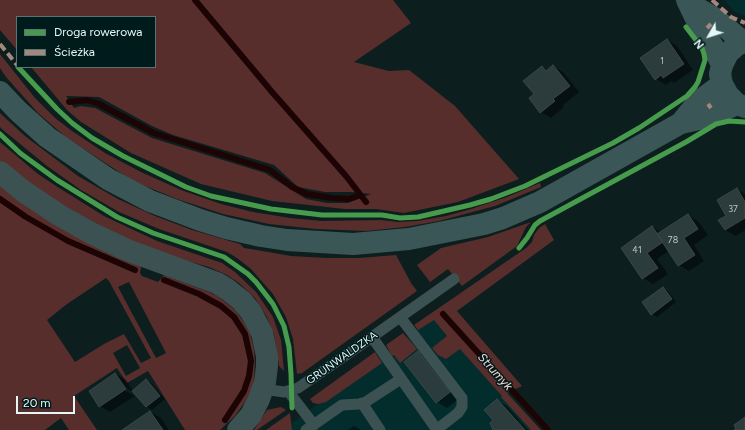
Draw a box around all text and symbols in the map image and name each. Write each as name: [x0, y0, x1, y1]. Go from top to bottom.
legend: [16, 16, 156, 68]
north arrow: [689, 16, 729, 56]
text: Droga rowerowa: [54, 25, 142, 39]
text: N: [692, 36, 707, 51]
text: Ścieżka: [54, 45, 95, 59]
house number: 1: [660, 56, 664, 66]
house number: 37: [728, 204, 738, 214]
house number: 78: [668, 235, 678, 245]
house number: 41: [632, 245, 642, 255]
street label: GRUNWALDZKA: [304, 329, 380, 387]
water label: Strumyk: [475, 350, 515, 394]
scale bar: [18, 388, 77, 414]
text: 20 m: [23, 396, 51, 410]

